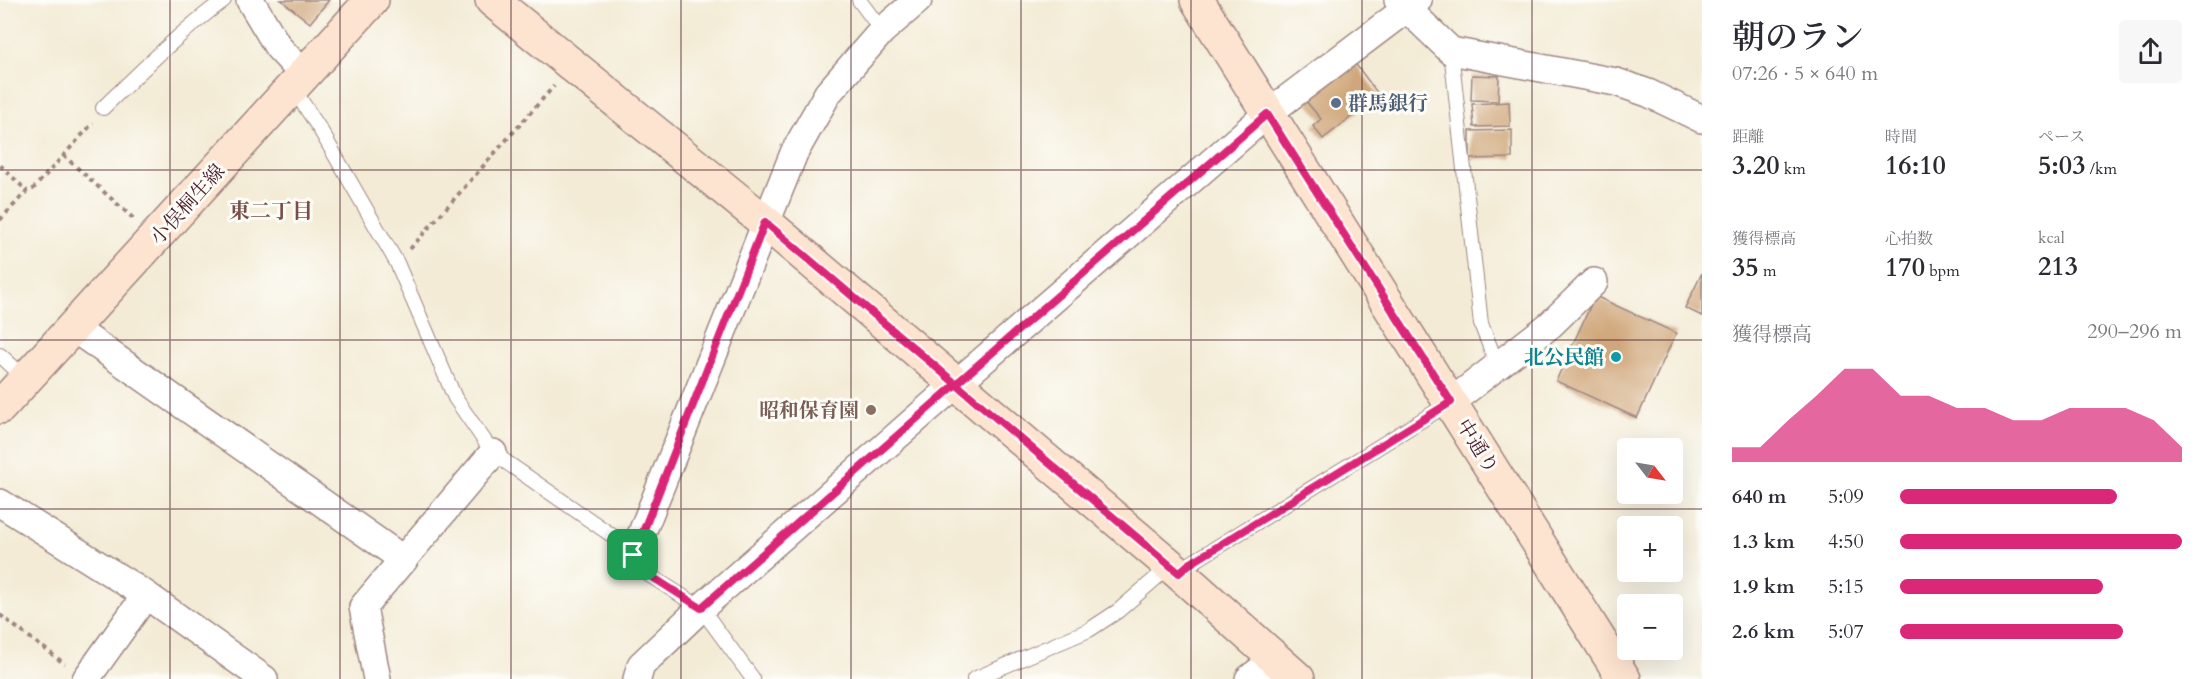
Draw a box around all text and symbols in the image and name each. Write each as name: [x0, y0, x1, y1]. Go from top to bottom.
text: 朝のラン: [1732, 15, 1864, 60]
button: share: [2119, 20, 2182, 83]
text: 07:26 · 5 × 640 m: [1732, 60, 1878, 87]
place label: 群馬銀行: [1348, 90, 1428, 117]
marker: 群馬銀行: [1329, 96, 1343, 110]
text: 距離: [1732, 126, 1764, 148]
text: 時間: [1885, 126, 1917, 148]
text: ペース: [2038, 126, 2085, 148]
text: 3.20: [1732, 148, 1780, 183]
text: 16:10: [1885, 148, 1946, 183]
text: 5:03: [2038, 148, 2086, 183]
street label: 小俣桐生線: [144, 158, 231, 251]
text: km: [1780, 158, 1806, 180]
text: /km: [2086, 158, 2117, 180]
district label: 東二丁目: [229, 197, 313, 226]
text: kcal: [2038, 227, 2065, 249]
text: 獲得標高: [1732, 228, 1796, 250]
text: 心拍数: [1885, 228, 1933, 250]
text: 213: [2038, 249, 2078, 284]
text: 35: [1732, 250, 1759, 285]
text: 170: [1885, 250, 1925, 285]
text: m: [1759, 260, 1776, 282]
text: bpm: [1925, 260, 1960, 282]
text: 290–296 m: [2087, 318, 2182, 345]
text: 獲得標高: [1732, 321, 1812, 348]
place label: 北公民館: [1524, 344, 1604, 371]
marker: 北公民館: [1609, 350, 1623, 364]
place label: 昭和保育園: [759, 397, 859, 424]
marker: 昭和保育園: [864, 403, 878, 417]
street label: 中通り: [1450, 414, 1505, 479]
north arrow: [1617, 438, 1683, 504]
map controls: [1617, 438, 1683, 660]
text: 640 m: [1732, 483, 1787, 510]
text: 5:09: [1828, 483, 1864, 510]
button: +: [1617, 516, 1683, 582]
text: 1.3 km: [1732, 528, 1795, 555]
text: 4:50: [1828, 528, 1864, 555]
pin: [607, 529, 658, 580]
icon: arrive: [616, 538, 649, 571]
text: 1.9 km: [1732, 573, 1795, 600]
text: 5:15: [1828, 573, 1864, 600]
button: −: [1617, 594, 1683, 660]
text: 2.6 km: [1732, 618, 1795, 645]
text: 5:07: [1828, 618, 1864, 645]

